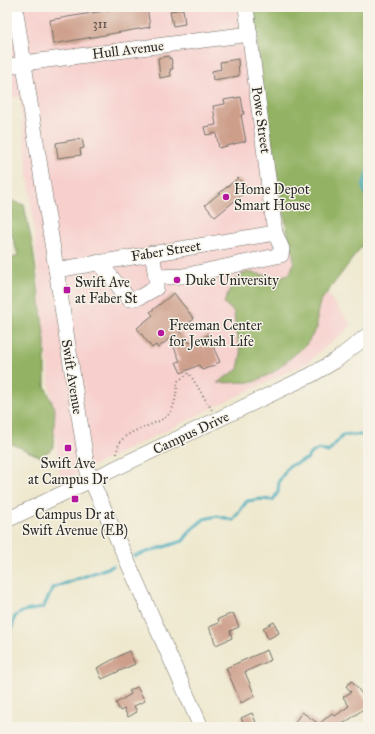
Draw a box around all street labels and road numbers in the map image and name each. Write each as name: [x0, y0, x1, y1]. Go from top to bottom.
street label: Hull Avenue: [91, 37, 165, 63]
street label: Powe Street: [248, 85, 274, 155]
street label: Faber Street: [130, 237, 202, 265]
street label: Swift Avenue: [58, 338, 86, 416]
street label: Campus Drive: [150, 408, 232, 458]

